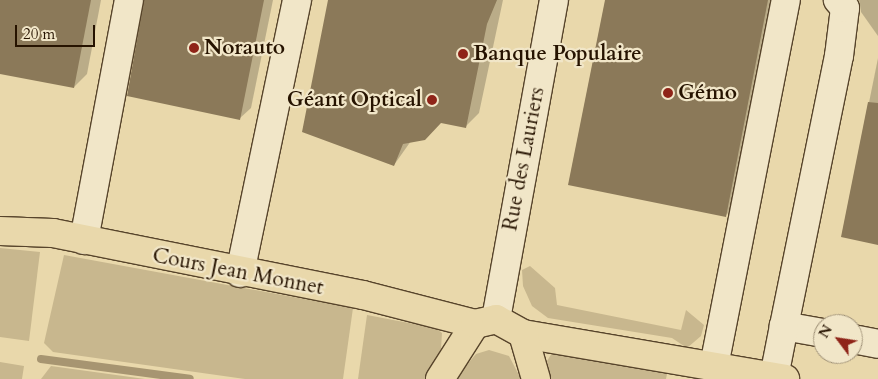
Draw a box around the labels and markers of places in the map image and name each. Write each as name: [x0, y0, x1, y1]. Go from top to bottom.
place label: Norauto: [204, 35, 285, 61]
place label: Banque Populaire: [473, 41, 642, 67]
marker: Norauto: [188, 42, 200, 54]
marker: Banque Populaire: [457, 48, 469, 60]
place label: Gémo: [678, 80, 737, 106]
place label: Géant Optical: [287, 87, 422, 113]
marker: Gémo: [662, 87, 674, 99]
marker: Géant Optical: [426, 94, 438, 106]

